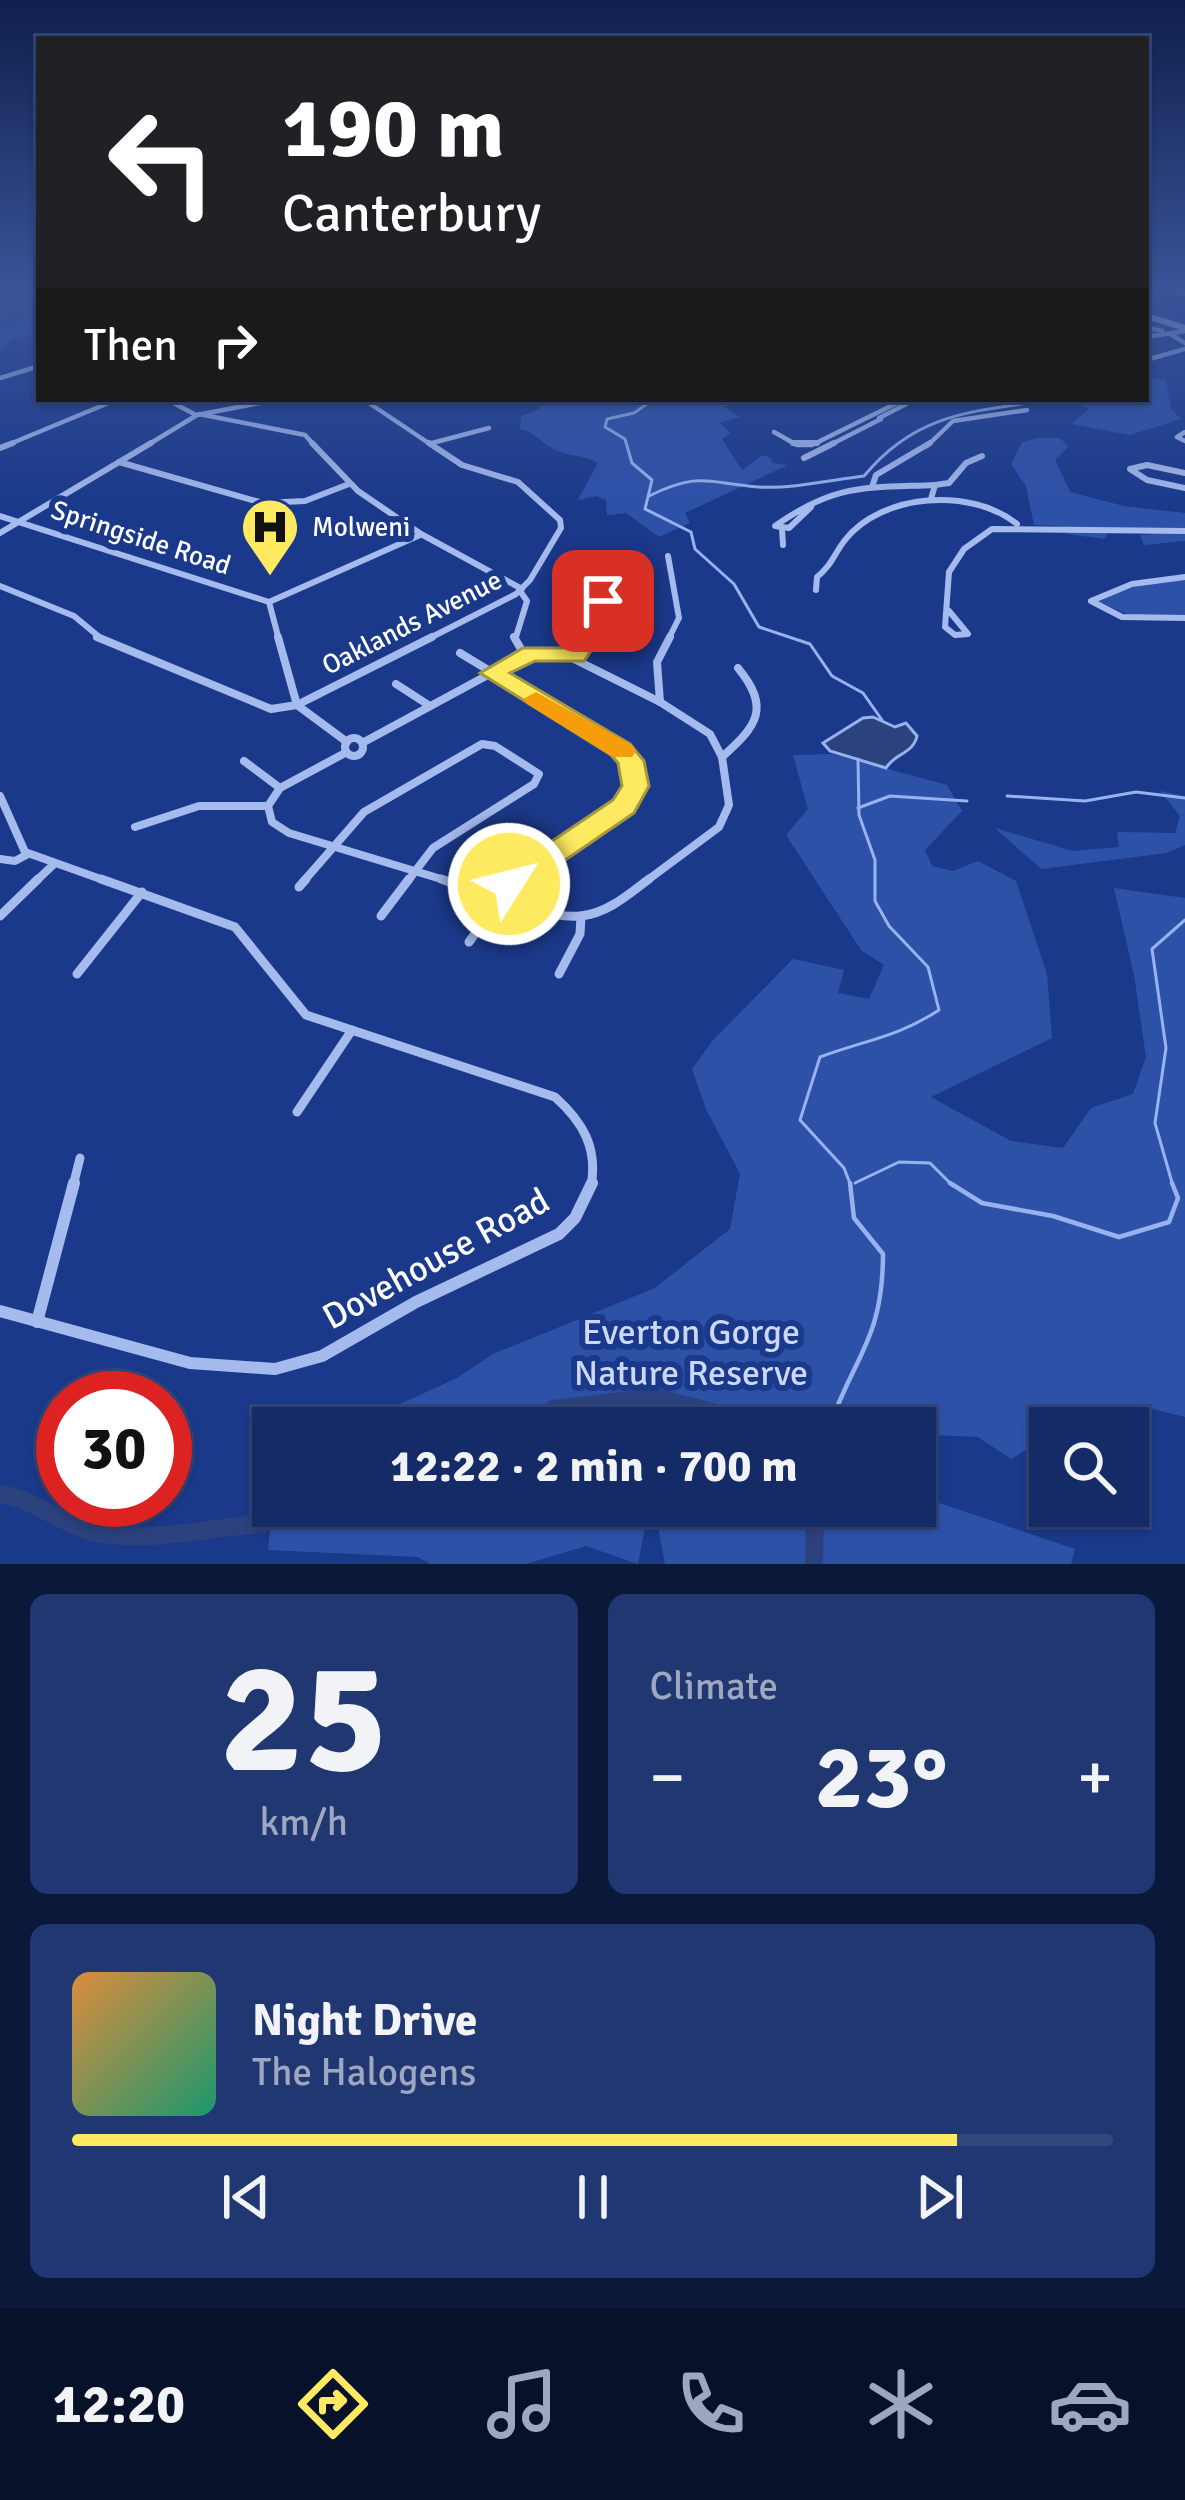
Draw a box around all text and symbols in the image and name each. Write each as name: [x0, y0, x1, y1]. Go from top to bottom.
text: 190 m: [282, 77, 504, 181]
icon: left: [84, 84, 240, 240]
text: Canterbury: [282, 180, 541, 247]
icon: right: [202, 312, 268, 378]
text: Then: [84, 318, 178, 373]
street label: Springside Road: [47, 493, 235, 583]
hospital icon: Molweni: [239, 496, 301, 578]
place label: Molweni: [312, 511, 410, 544]
pin: [552, 550, 654, 652]
street label: Oaklands Avenue: [317, 564, 507, 682]
icon: arrive: [570, 568, 636, 634]
position arrow: [446, 821, 572, 947]
street label: Dovehouse Road: [315, 1178, 557, 1340]
park label: Everton Gorge Nature Reserve: [574, 1310, 808, 1396]
speed limit sign: 30: [36, 1371, 192, 1527]
map controls: [1029, 1407, 1149, 1527]
button: search: [1029, 1407, 1149, 1527]
text: 12:22 · 2 min · 700 m: [390, 1439, 798, 1494]
text: 25: [220, 1623, 388, 1816]
text: Climate: [650, 1662, 778, 1710]
text: 23°: [815, 1722, 948, 1833]
text: −: [650, 1737, 685, 1818]
text: +: [1077, 1737, 1113, 1818]
text: km/h: [260, 1798, 348, 1846]
text: Night Drive: [252, 1993, 477, 2048]
text: The Halogens: [252, 2048, 476, 2096]
icon: previous: [213, 2164, 279, 2230]
icon: pause: [560, 2164, 626, 2230]
icon: next: [907, 2164, 973, 2230]
icon: directions: [291, 2362, 375, 2446]
icon: music: [480, 2362, 564, 2446]
icon: phone: [669, 2362, 753, 2446]
icon: climate: [859, 2362, 943, 2446]
icon: car: [1048, 2362, 1132, 2446]
text: 12:20: [53, 2371, 185, 2438]

